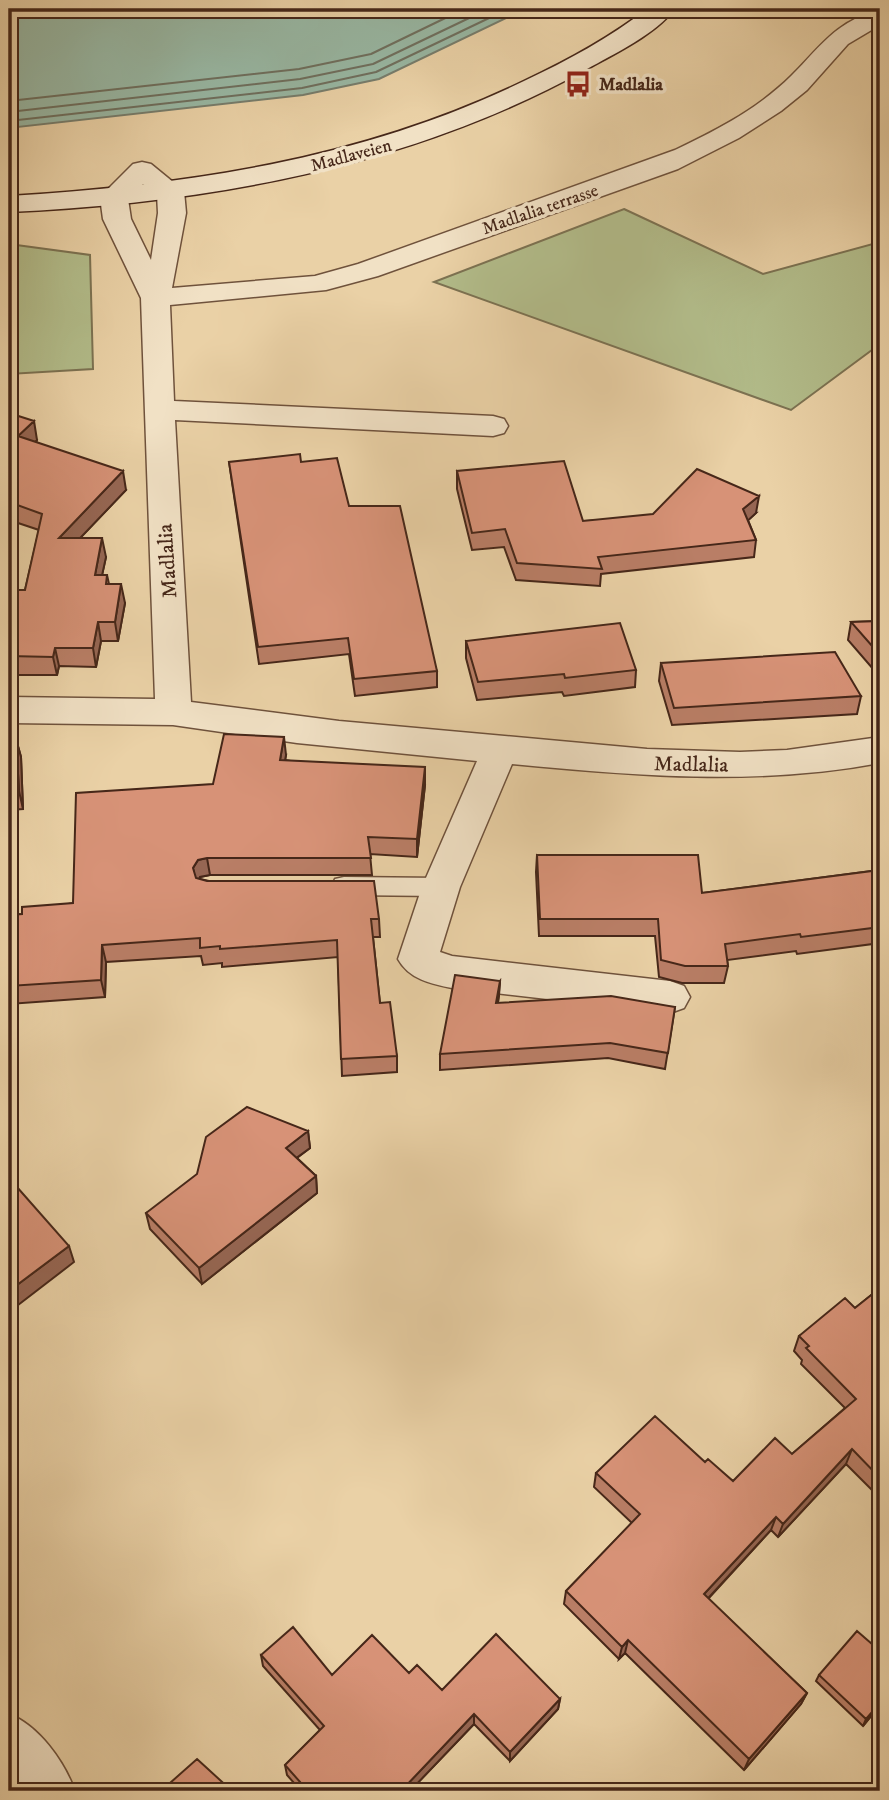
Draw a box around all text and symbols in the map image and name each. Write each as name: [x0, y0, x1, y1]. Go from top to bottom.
bus stop icon: Madlalia: [563, 69, 593, 99]
place label: Madlalia: [599, 74, 663, 96]
street label: Madlaveien: [308, 134, 395, 177]
street label: Madlalia terrasse: [479, 180, 601, 240]
street label: Madlalia: [152, 523, 184, 599]
street label: Madlalia: [654, 751, 729, 779]

